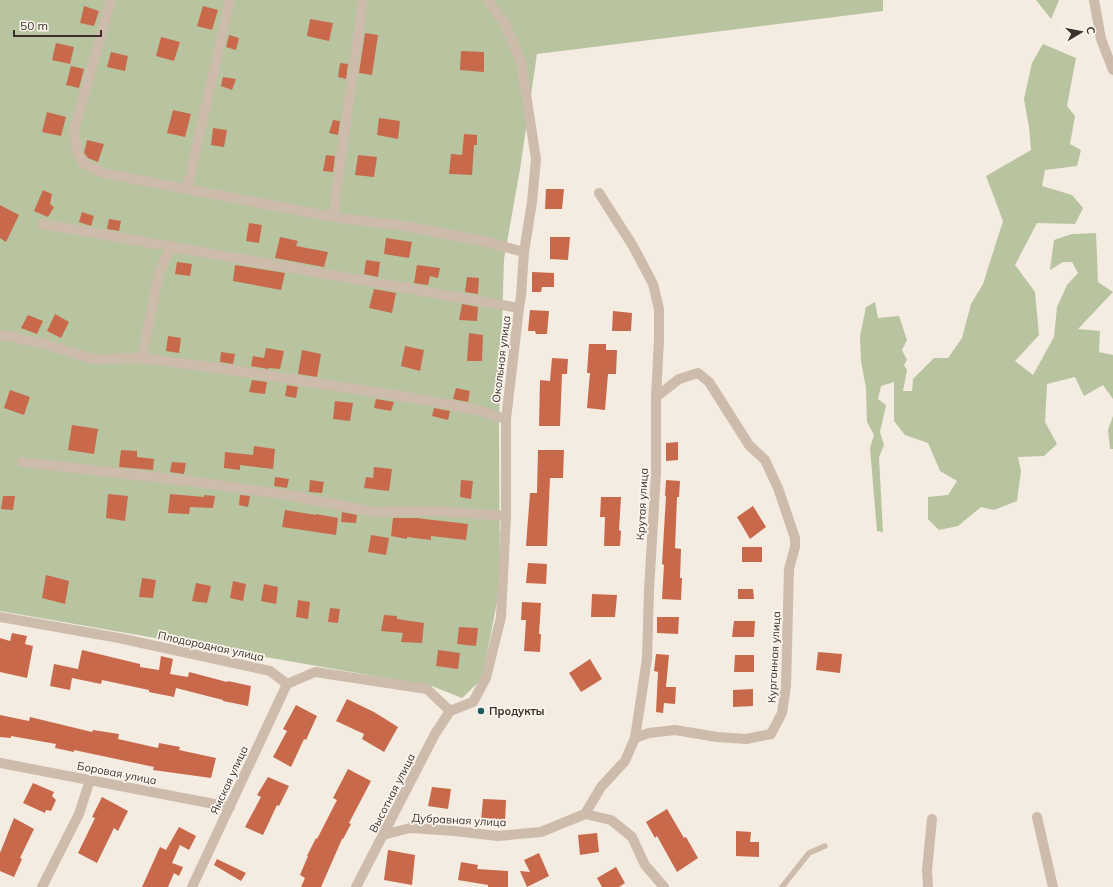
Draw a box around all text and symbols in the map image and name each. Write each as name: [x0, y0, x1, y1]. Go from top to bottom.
scale bar: [14, 12, 101, 38]
north arrow: [1061, 12, 1101, 52]
text: 50 m: [20, 18, 48, 33]
text: С: [1083, 25, 1098, 36]
street label: Окольная улица: [489, 315, 513, 403]
street label: Крутая улица: [633, 467, 651, 541]
street label: Курганная улица: [765, 611, 783, 703]
street label: Плодородная улица: [157, 628, 265, 664]
place label: Продукты: [489, 704, 545, 718]
marker: Продукты: [476, 706, 486, 716]
street label: Ямская улица: [207, 743, 251, 817]
street label: Высотная улица: [366, 751, 418, 835]
street label: Боровая улица: [76, 758, 158, 788]
street label: Дубравная улица: [411, 811, 507, 829]

